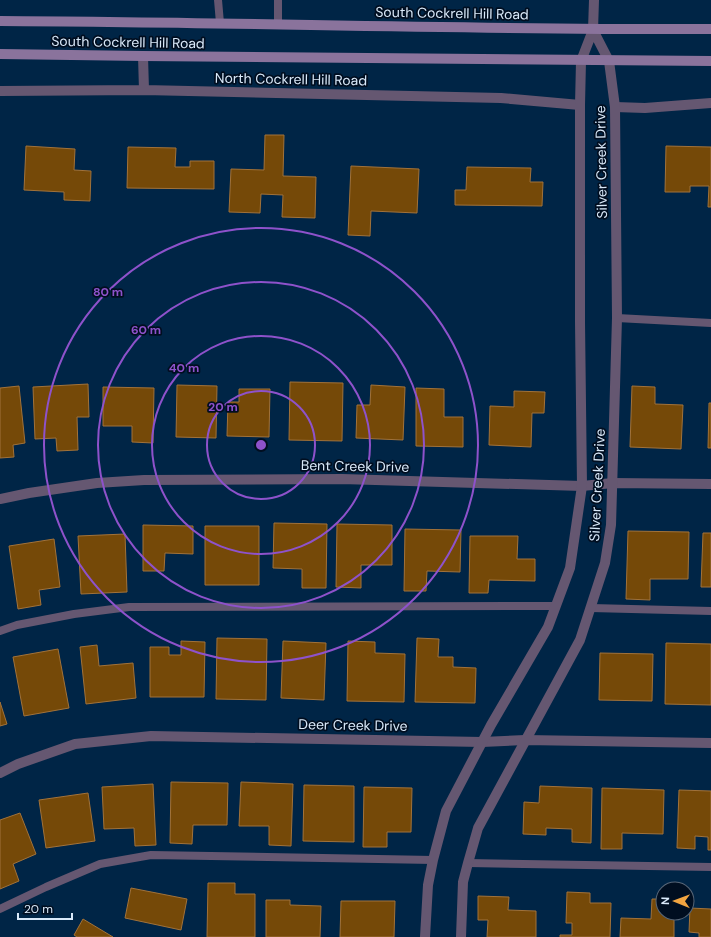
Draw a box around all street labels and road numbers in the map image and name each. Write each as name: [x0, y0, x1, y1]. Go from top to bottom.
street label: South Cockrell Hill Road: [375, 3, 529, 23]
street label: South Cockrell Hill Road: [51, 32, 205, 52]
street label: North Cockrell Hill Road: [215, 69, 367, 89]
street label: Silver Creek Drive: [591, 105, 611, 219]
street label: Silver Creek Drive: [585, 428, 609, 542]
street label: Bent Creek Drive: [301, 456, 409, 476]
street label: Deer Creek Drive: [298, 715, 408, 735]

